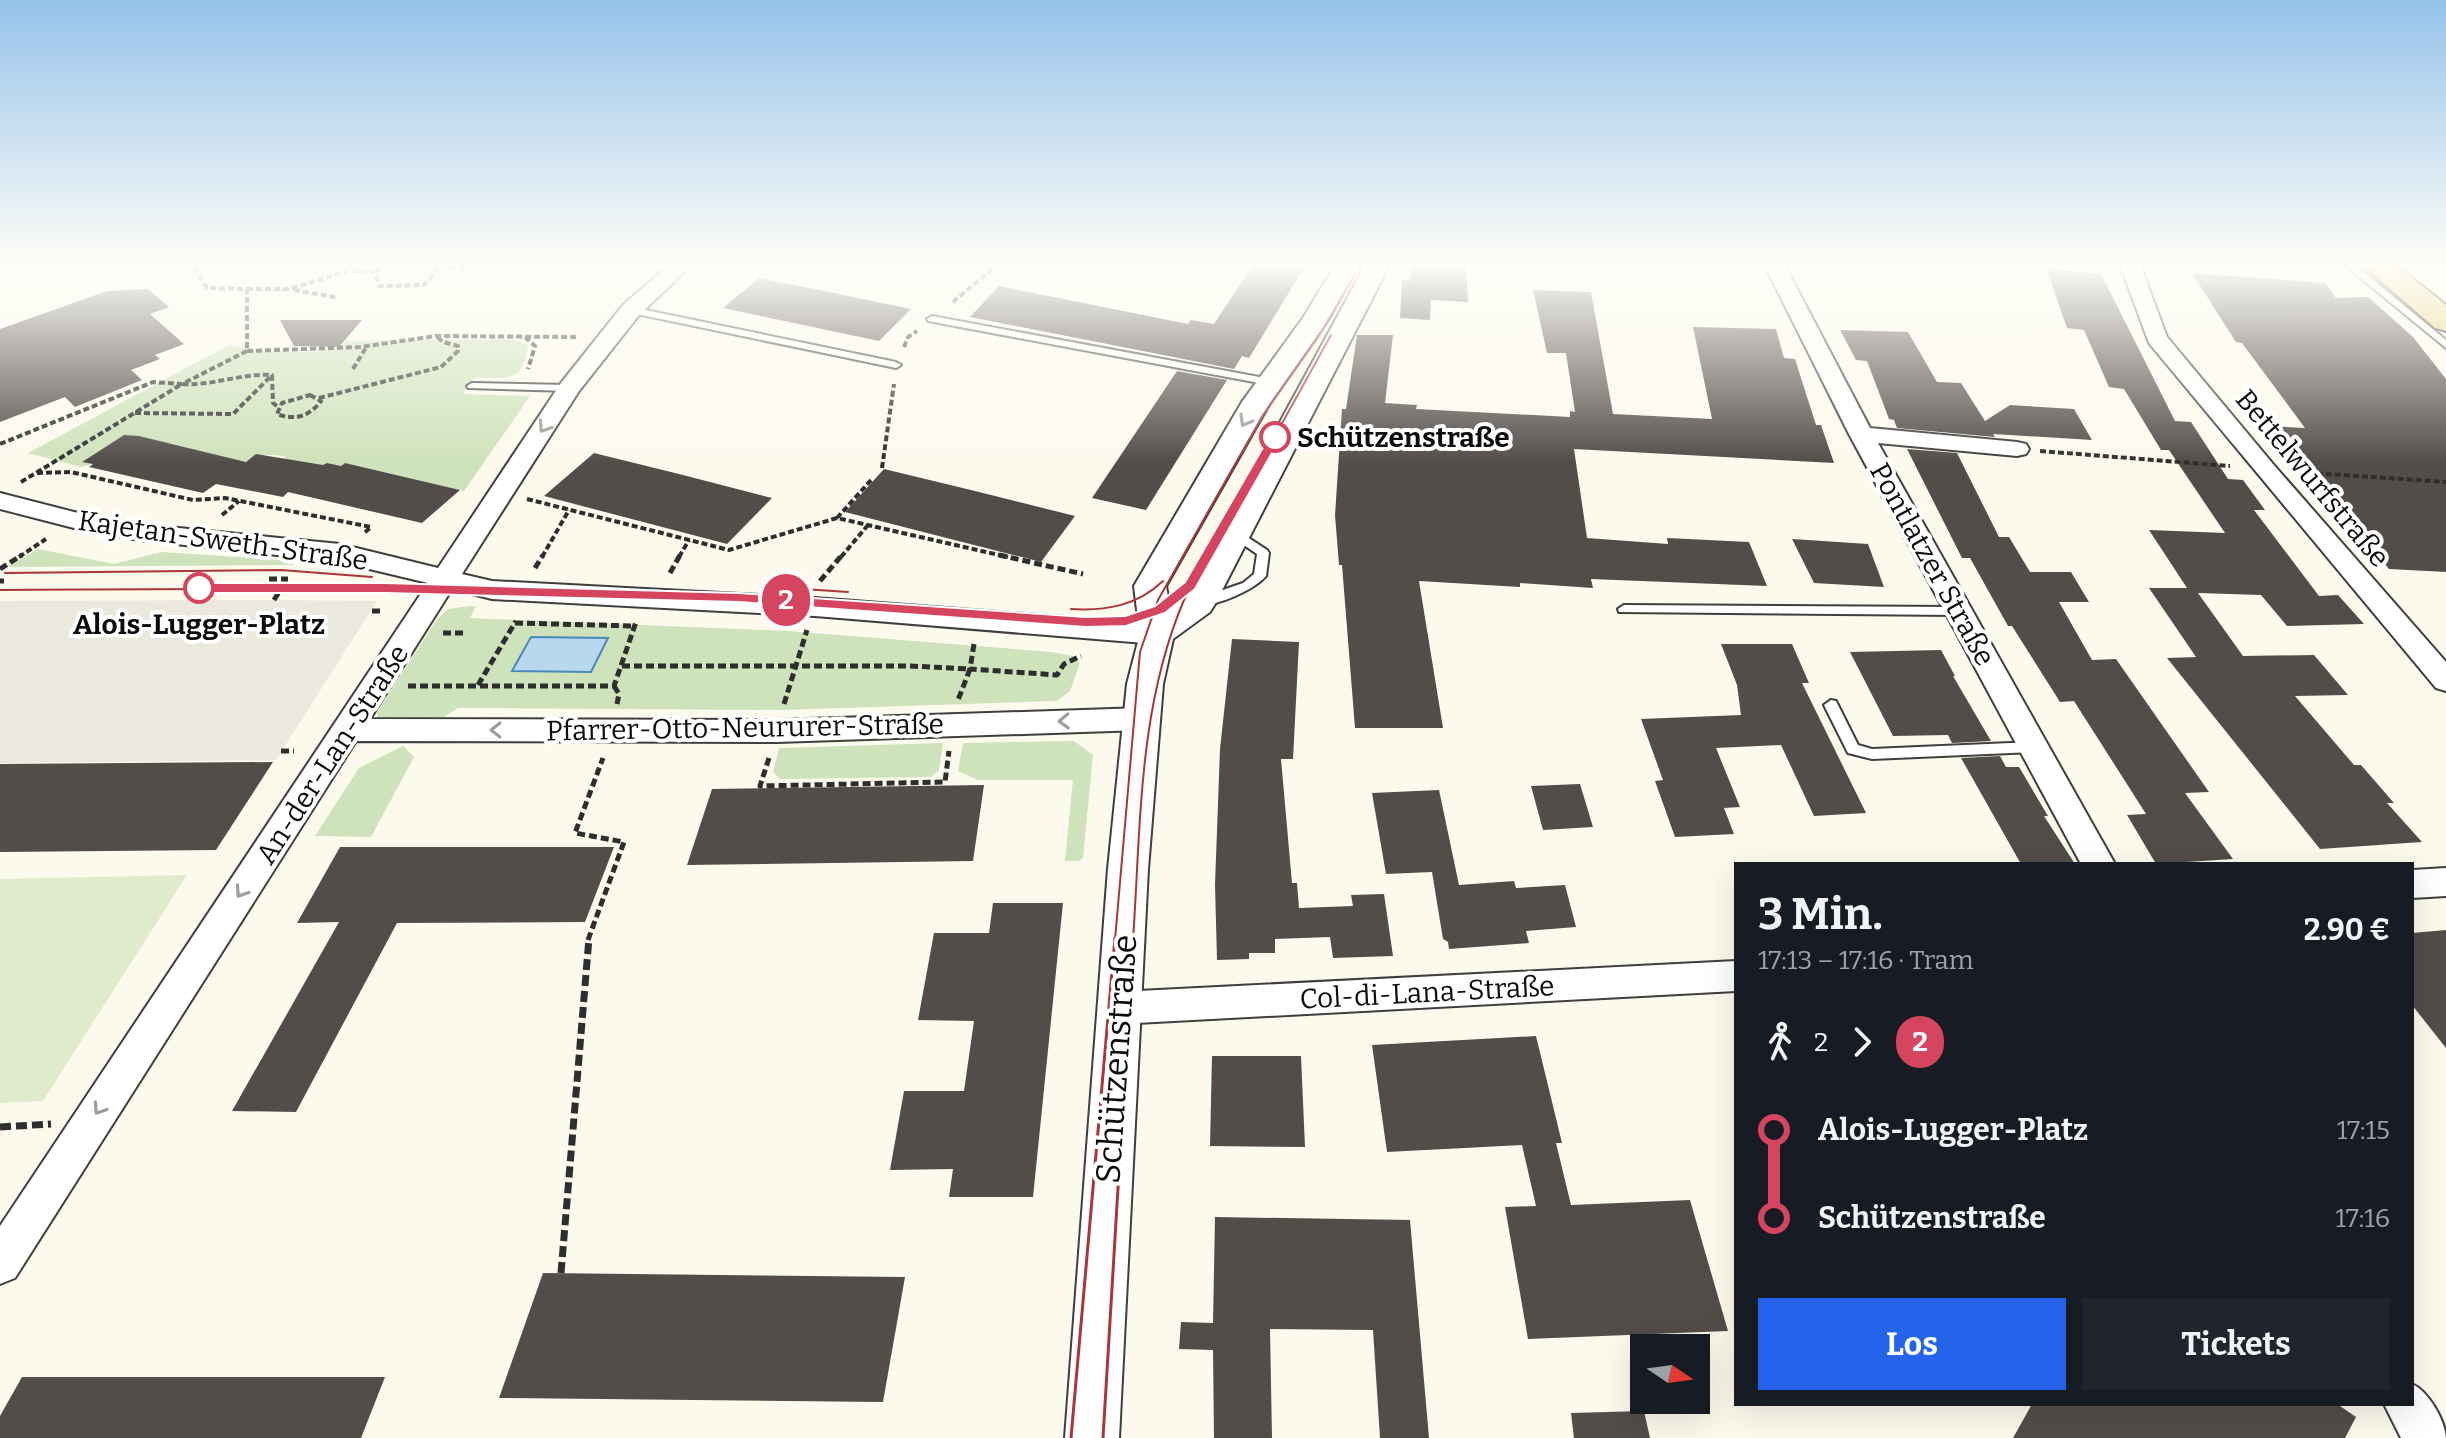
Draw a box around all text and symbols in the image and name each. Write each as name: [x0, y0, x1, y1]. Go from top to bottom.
street label: Bettelwurfstraße: [2229, 383, 2396, 574]
one-way arrow: [1239, 412, 1255, 426]
one-way arrow: [539, 418, 554, 433]
place label: Schützenstraße: [1297, 421, 1510, 454]
marker: Schützenstraße: [1260, 422, 1290, 452]
street label: Pontlatzer Straße: [1863, 457, 2002, 671]
street label: Kajetan-Sweth-Straße: [76, 504, 370, 577]
marker: Alois-Lugger-Platz: [184, 573, 214, 603]
line badge: 2: [760, 574, 812, 626]
text: 2: [778, 583, 794, 616]
place label: Alois-Lugger-Platz: [73, 608, 325, 641]
street label: An-der-Lan-Straße: [249, 639, 416, 870]
street label: Pfarrer-Otto-Neururer-Straße: [546, 708, 944, 747]
one-way arrow: [1057, 713, 1070, 730]
one-way arrow: [489, 721, 502, 739]
one-way arrow: [236, 883, 251, 897]
text: 3 Min.: [1758, 888, 1883, 941]
text: 2.90 €: [2304, 912, 2390, 948]
street label: Schützenstraße: [1087, 933, 1146, 1185]
text: 17:13 – 17:16 · Tram: [1758, 945, 1974, 976]
street label: Col-di-Lana-Straße: [1299, 969, 1555, 1016]
icon: walk: [1758, 1020, 1802, 1064]
icon: forward: [1840, 1020, 1884, 1064]
text: 2: [1912, 1025, 1928, 1058]
text: 2: [1814, 1027, 1828, 1058]
one-way arrow: [94, 1101, 109, 1115]
text: Alois-Lugger-Platz: [1818, 1112, 2088, 1148]
text: 17:15: [2337, 1115, 2390, 1146]
text: Schützenstraße: [1818, 1200, 2046, 1236]
text: 17:16: [2335, 1203, 2390, 1234]
button: Los: [1758, 1298, 2066, 1390]
button: Tickets: [2082, 1298, 2390, 1390]
north arrow: [1630, 1334, 1710, 1414]
map controls: [1630, 1334, 1710, 1414]

